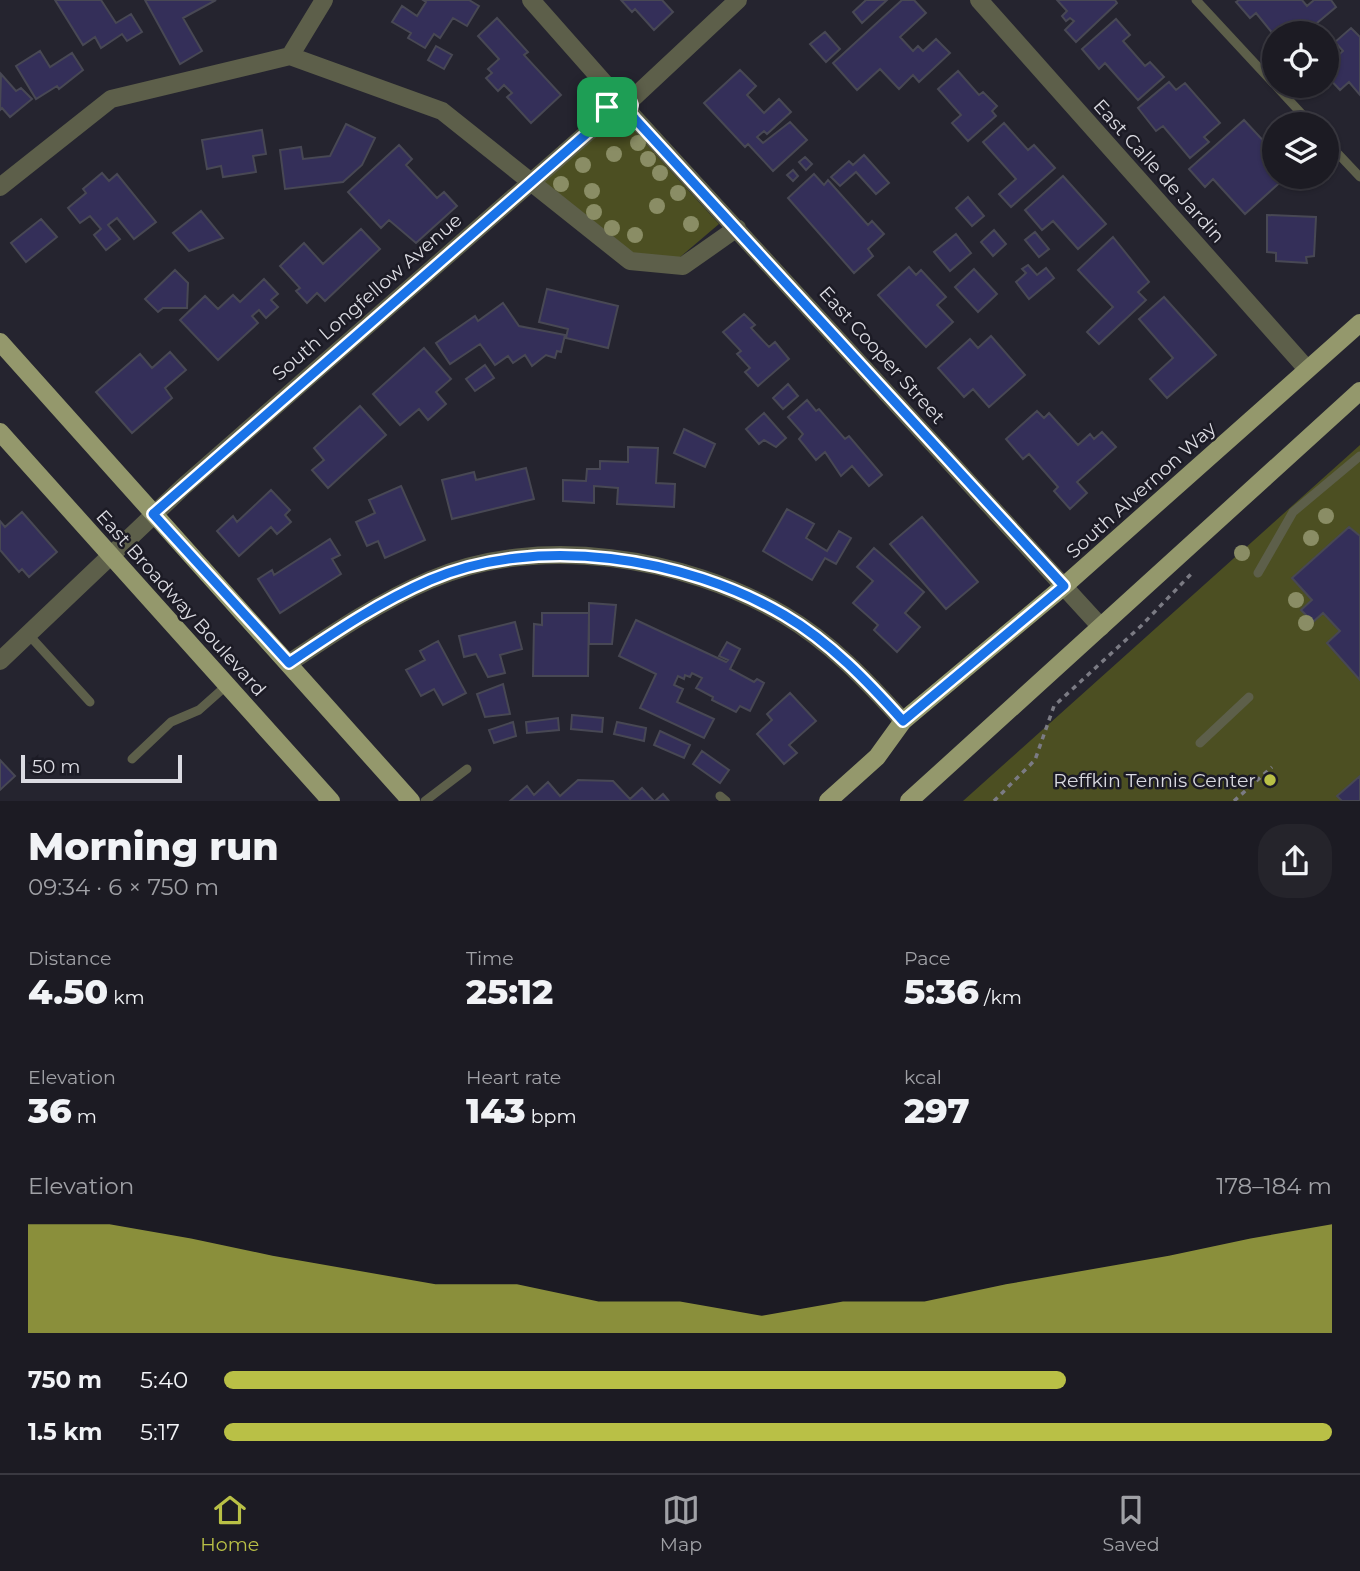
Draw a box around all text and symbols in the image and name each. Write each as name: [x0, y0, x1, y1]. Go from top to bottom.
map controls: [1262, 21, 1339, 189]
button: locate: [1262, 21, 1339, 98]
pin: [577, 77, 637, 137]
icon: arrive: [588, 88, 626, 126]
street label: East Calle de Jardin: [1088, 94, 1230, 248]
button: layers: [1262, 112, 1339, 189]
street label: South Longfellow Avenue: [267, 208, 467, 386]
street label: East Cooper Street: [814, 282, 950, 429]
street label: South Alvernon Way: [1061, 416, 1221, 563]
street label: East Broadway Boulevard: [91, 505, 271, 701]
scale bar: [21, 752, 182, 784]
text: 50 m: [32, 755, 80, 778]
place label: Reffkin Tennis Center: [1053, 769, 1256, 792]
marker: Reffkin Tennis Center: [1262, 772, 1278, 788]
text: Morning run: [28, 823, 279, 870]
button: share: [1258, 824, 1332, 898]
text: 09:34 · 6 × 750 m: [28, 873, 219, 901]
text: Distance: [28, 947, 111, 970]
text: Time: [466, 947, 514, 970]
text: Pace: [904, 947, 951, 970]
text: 4.50: [28, 970, 108, 1013]
text: 25:12: [466, 970, 553, 1013]
text: 5:36: [904, 970, 979, 1013]
text: km: [108, 986, 145, 1009]
text: /km: [979, 986, 1022, 1009]
text: Elevation: [28, 1066, 116, 1089]
text: Heart rate: [466, 1066, 561, 1089]
text: kcal: [904, 1066, 942, 1089]
text: 36: [28, 1089, 72, 1132]
text: 143: [466, 1089, 526, 1132]
text: 297: [904, 1089, 970, 1132]
text: m: [72, 1105, 97, 1128]
text: bpm: [526, 1105, 577, 1128]
text: Elevation: [28, 1172, 134, 1200]
text: 178–184 m: [1216, 1172, 1332, 1200]
text: 750 m: [28, 1366, 102, 1394]
text: 5:40: [140, 1366, 188, 1394]
text: 1.5 km: [28, 1418, 102, 1446]
text: 5:17: [140, 1418, 180, 1446]
tab: Home: [200, 1491, 259, 1556]
tab: Map: [660, 1491, 702, 1556]
tab: Saved: [1103, 1491, 1160, 1556]

